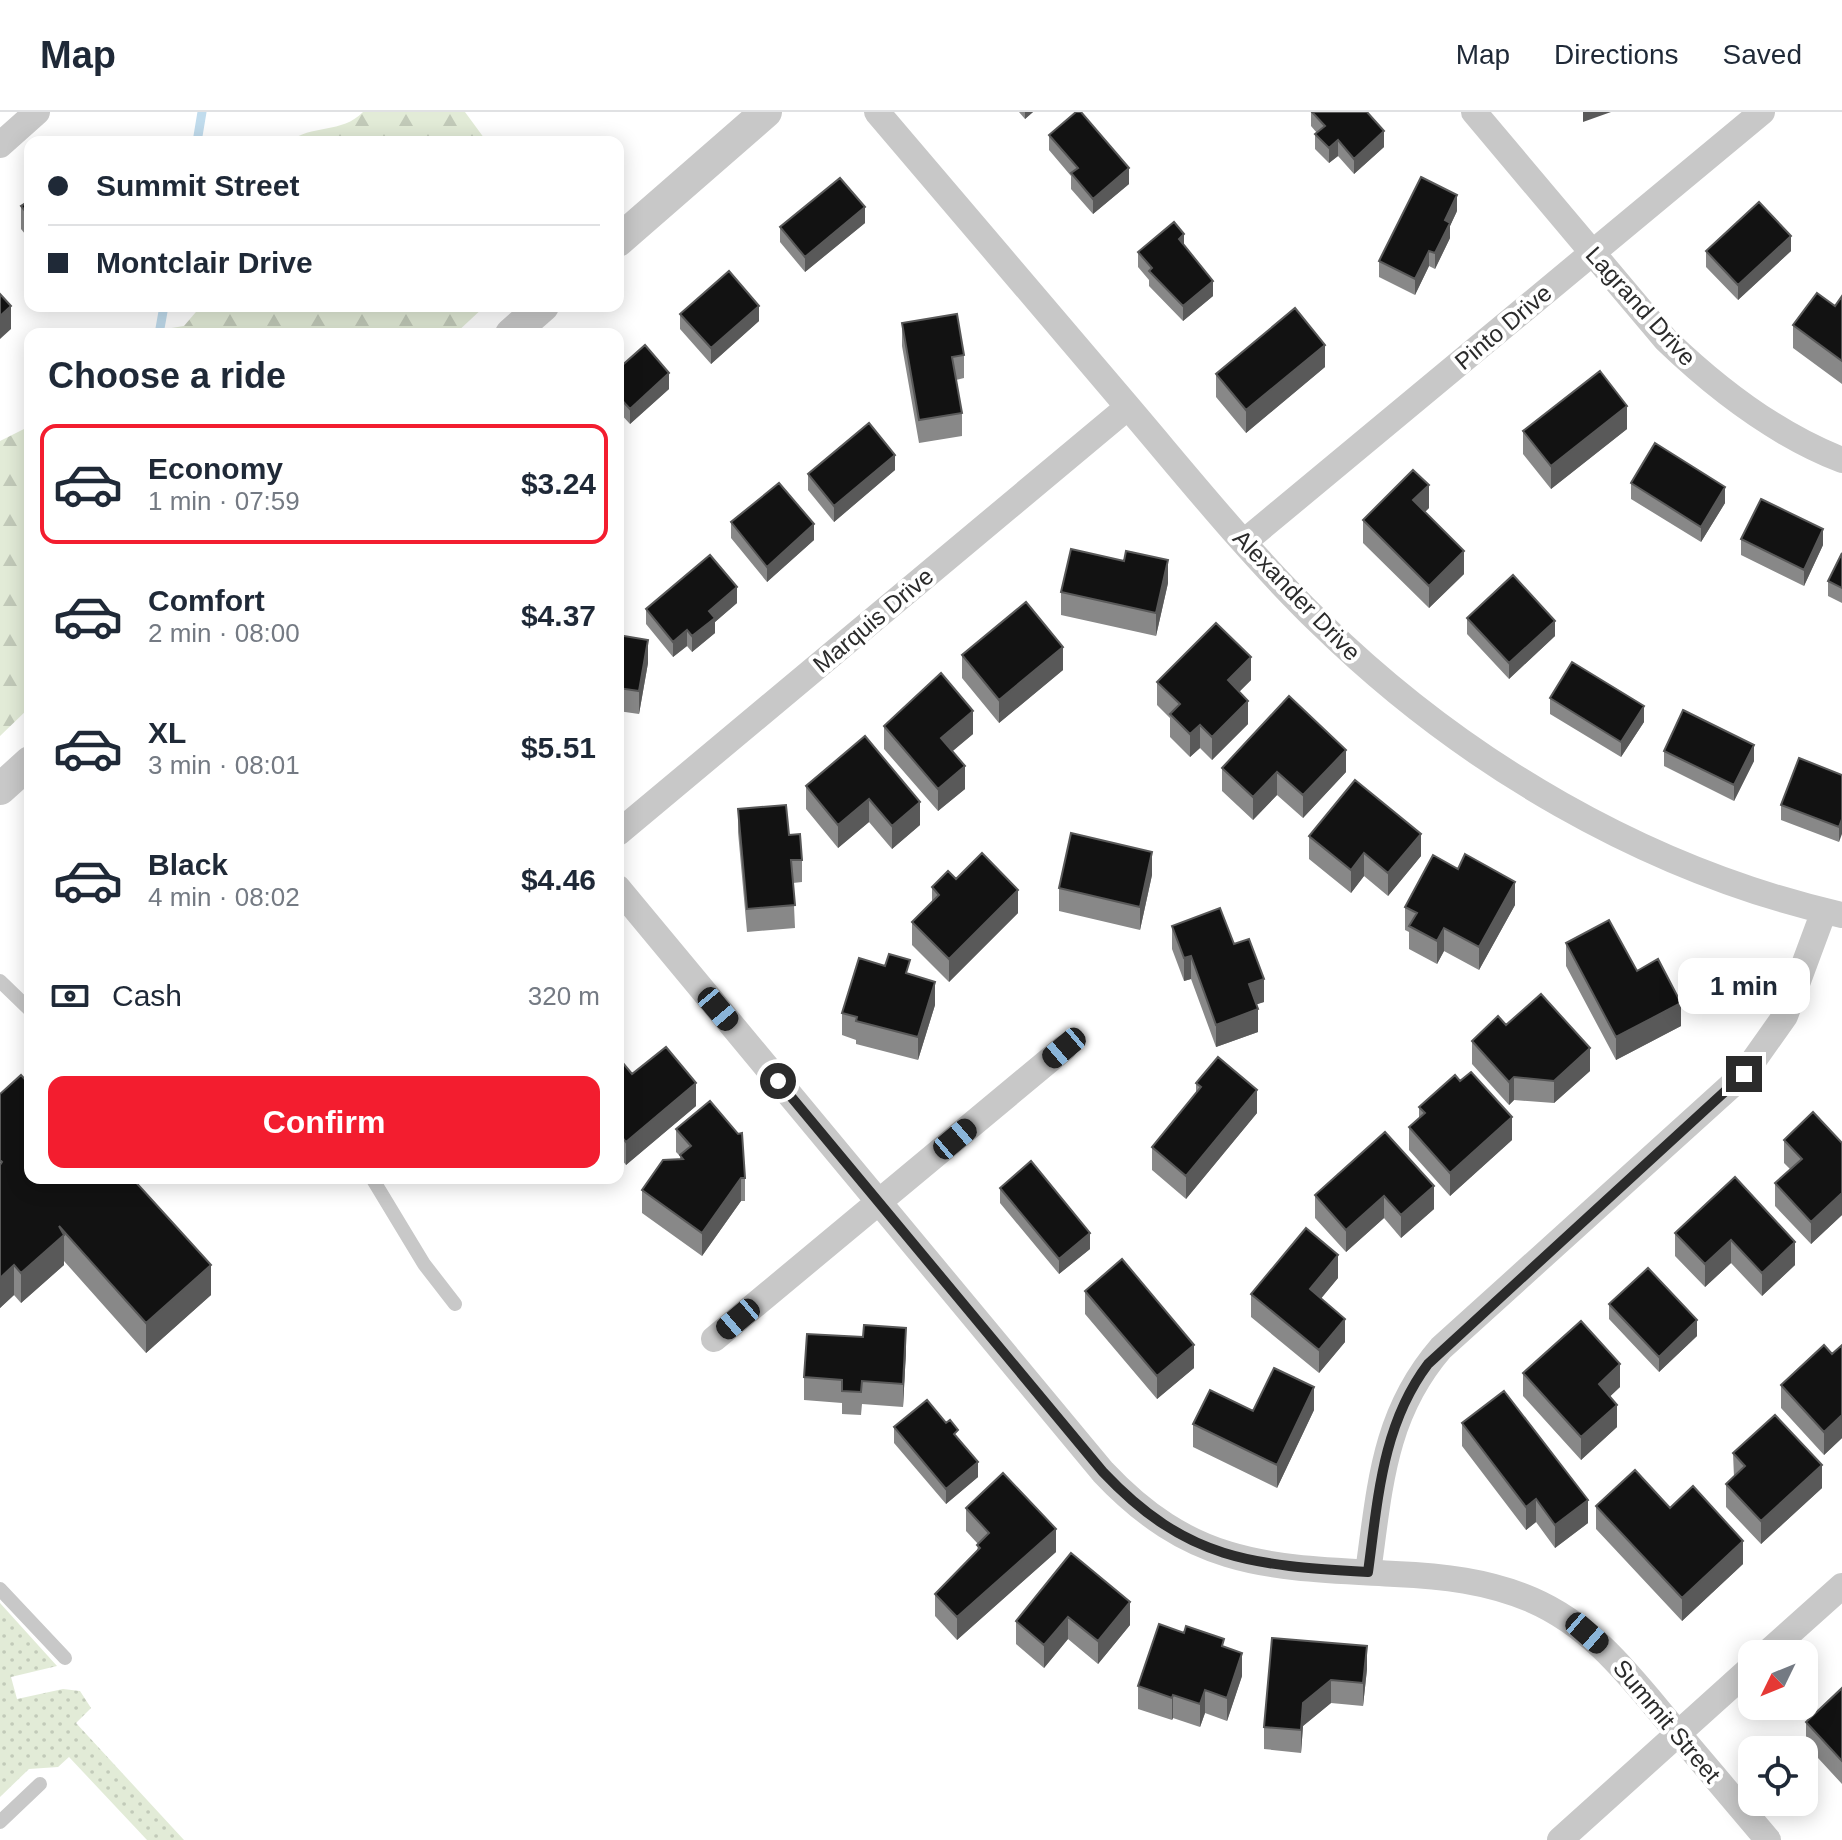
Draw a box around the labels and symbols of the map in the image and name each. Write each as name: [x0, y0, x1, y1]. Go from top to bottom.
street label: Lagrand Drive: [1581, 241, 1701, 371]
street label: Pinto Drive: [1449, 279, 1557, 375]
street label: Alexander Drive: [1228, 524, 1366, 666]
street label: Marquis Drive: [808, 562, 938, 678]
callout: 1 min: [1678, 958, 1810, 1014]
car: [693, 983, 743, 1035]
car: [1038, 1023, 1090, 1073]
route end: [1726, 1056, 1762, 1092]
route start: [760, 1063, 796, 1099]
car: [929, 1114, 981, 1164]
car: [712, 1294, 764, 1344]
car: [1561, 1608, 1613, 1658]
north arrow: [1738, 1640, 1818, 1720]
street label: Summit Street: [1608, 1654, 1726, 1788]

